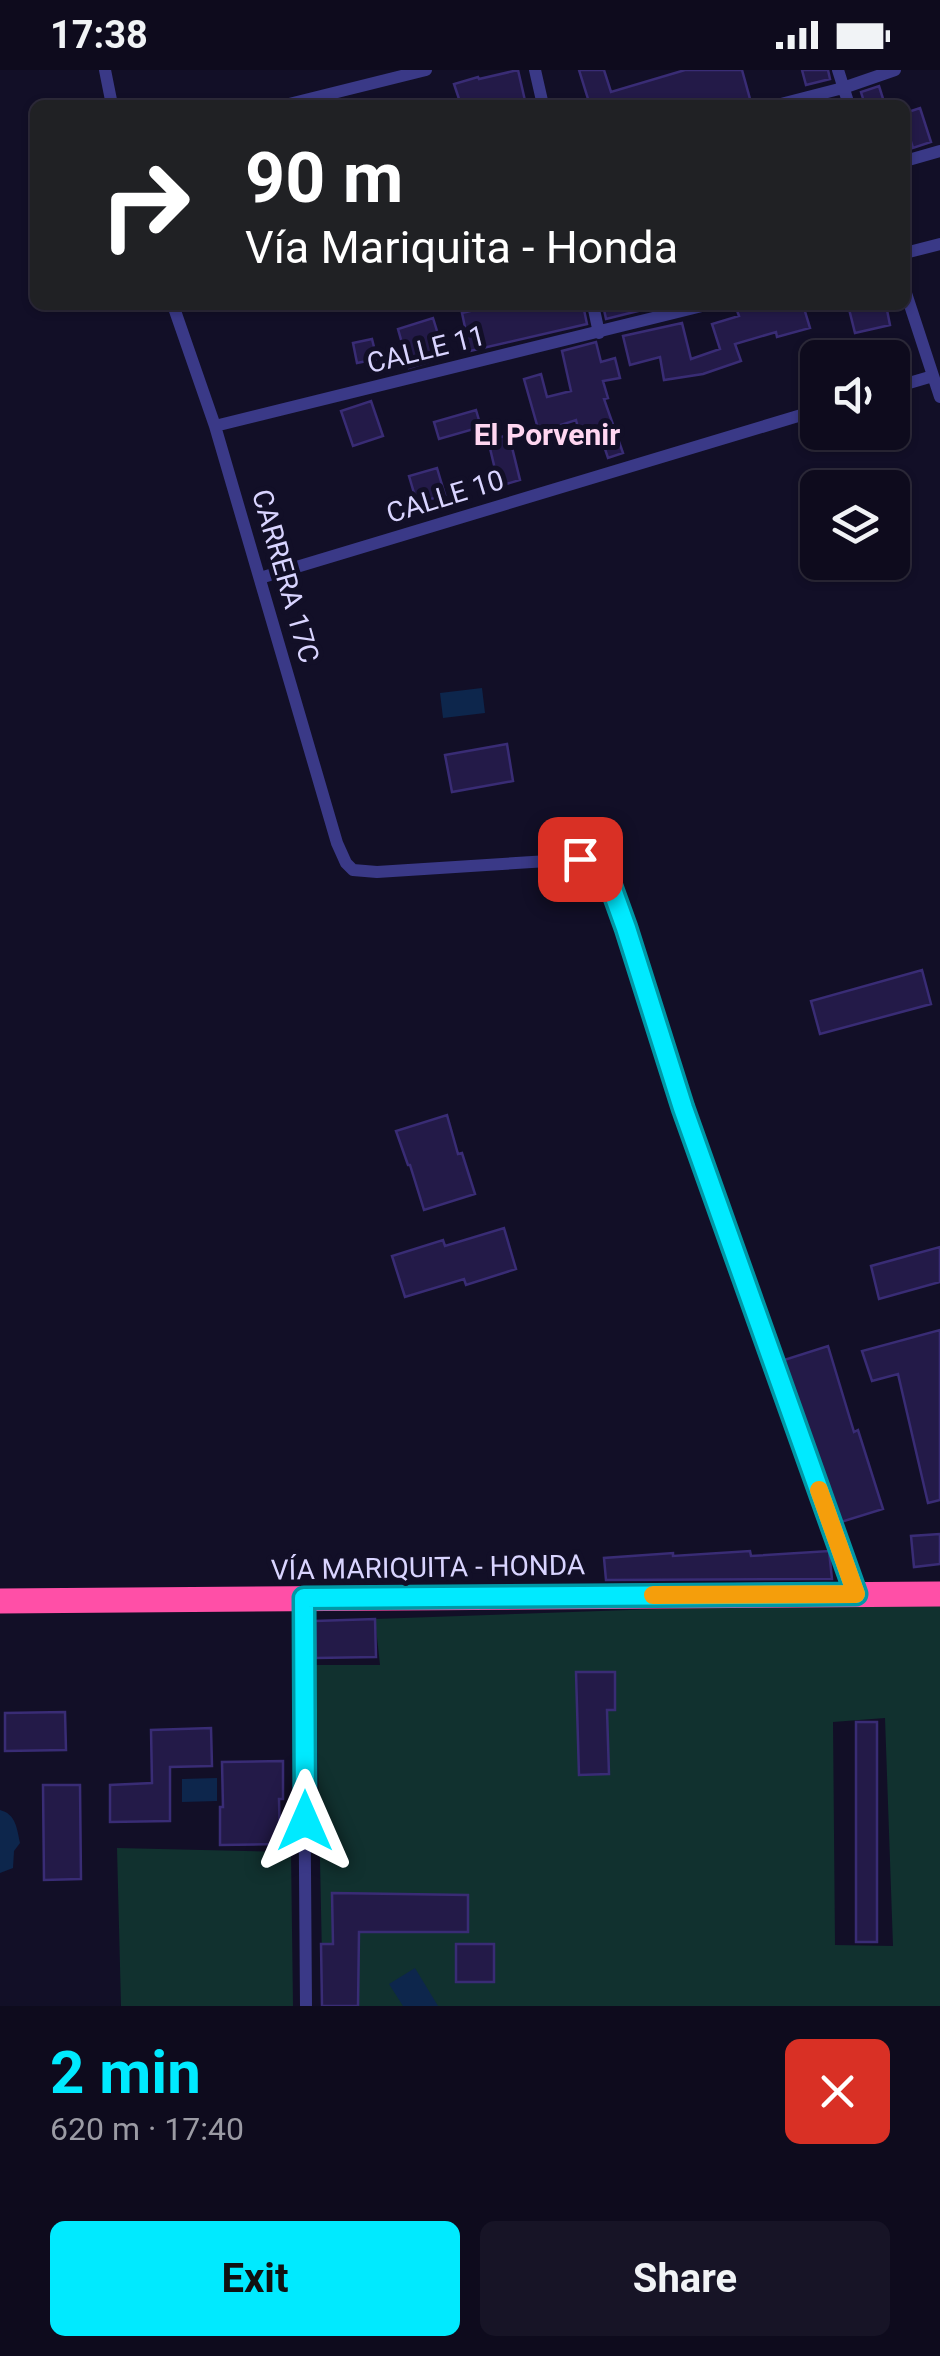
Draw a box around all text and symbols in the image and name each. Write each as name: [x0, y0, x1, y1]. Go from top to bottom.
text: 17:38: [50, 13, 148, 57]
text: 90 m: [245, 137, 403, 219]
icon: right: [80, 140, 210, 270]
text: Vía Mariquita - Honda: [245, 221, 678, 274]
street label: CALLE 11: [363, 319, 489, 380]
map controls: [800, 340, 910, 580]
button: sound: [800, 340, 910, 450]
district label: El Porvenir: [474, 417, 620, 452]
street label: CALLE 10: [382, 463, 508, 530]
button: layers: [800, 470, 910, 580]
street label: CARRERA 17C: [245, 486, 326, 667]
pin: [538, 817, 623, 902]
icon: arrive: [553, 832, 608, 887]
street label: VÍA MARIQUITA - HONDA: [271, 1548, 585, 1587]
position arrow: [253, 1769, 357, 1873]
text: 2 min: [50, 2037, 201, 2108]
button: close: [785, 2039, 890, 2144]
text: 620 m · 17:40: [50, 2110, 244, 2148]
button: Exit: [50, 2221, 460, 2336]
button: Share: [480, 2221, 890, 2336]

